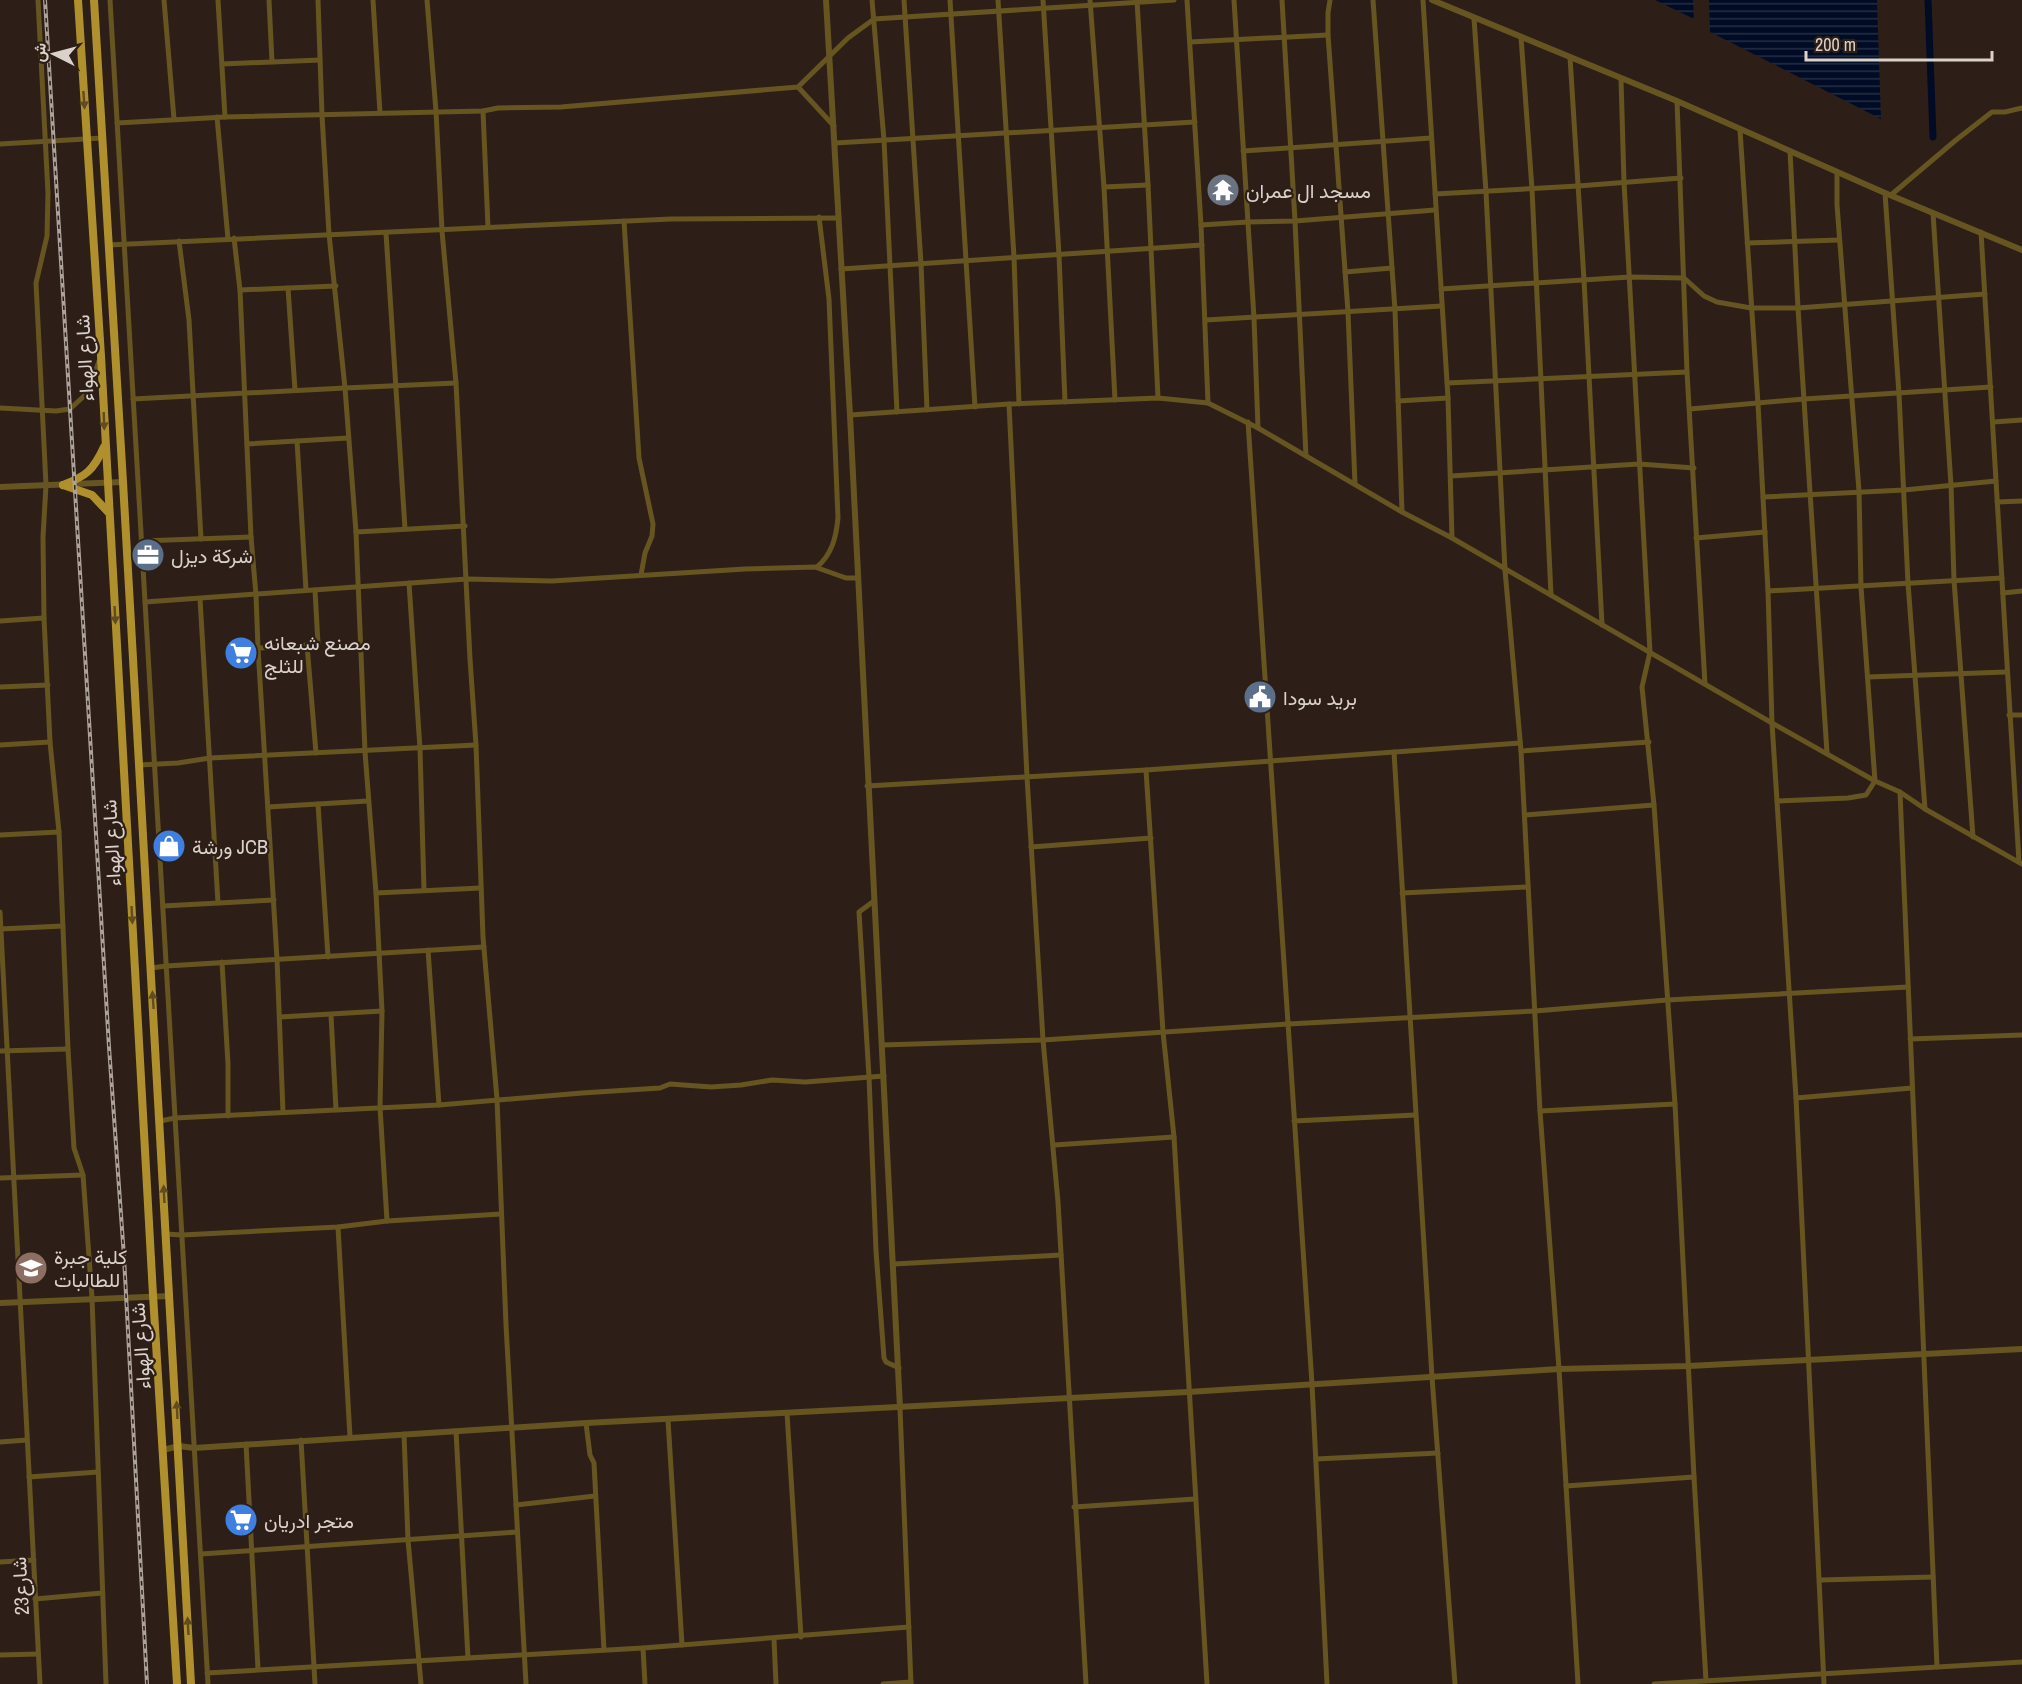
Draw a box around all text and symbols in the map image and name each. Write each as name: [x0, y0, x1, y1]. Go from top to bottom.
north arrow: [24, 24, 84, 84]
scale bar: [1806, 24, 1992, 62]
text: 200 m: [1815, 32, 1856, 57]
text: ش: [27, 42, 51, 63]
one-way arrow: [79, 91, 89, 110]
temple icon: مسجد ال عمران: [1205, 172, 1241, 208]
place label: مسجد ال عمران: [1246, 177, 1371, 204]
street label: شارع الهواء: [68, 314, 101, 402]
one-way arrow: [99, 411, 109, 430]
office icon: شركة ديزل: [130, 537, 166, 573]
place label: شركة ديزل: [171, 542, 253, 569]
one-way arrow: [110, 606, 120, 625]
place label: مصنع شبعانه للثلج: [264, 629, 371, 680]
supermarket icon: مصنع شبعانه للثلج: [223, 635, 259, 671]
public building icon: بريد سودا: [1242, 679, 1278, 715]
place label: بريد سودا: [1283, 684, 1357, 711]
street label: شارع الهواء: [95, 799, 128, 887]
shop icon: ورشة JCB: [151, 828, 187, 864]
place label: ورشة JCB: [192, 833, 268, 860]
one-way arrow: [127, 905, 136, 924]
one-way arrow: [148, 990, 157, 1009]
one-way arrow: [160, 1185, 169, 1204]
place label: كلية جبرة للطالبات: [54, 1243, 127, 1293]
school or university icon: كلية جبرة للطالبات: [13, 1250, 49, 1286]
street label: شارع الهواء: [124, 1302, 157, 1390]
one-way arrow: [172, 1400, 181, 1419]
supermarket icon: متجر ادريان: [223, 1502, 259, 1538]
place label: متجر ادريان: [264, 1507, 354, 1534]
street label: شارع23: [5, 1556, 36, 1616]
one-way arrow: [184, 1616, 193, 1635]

